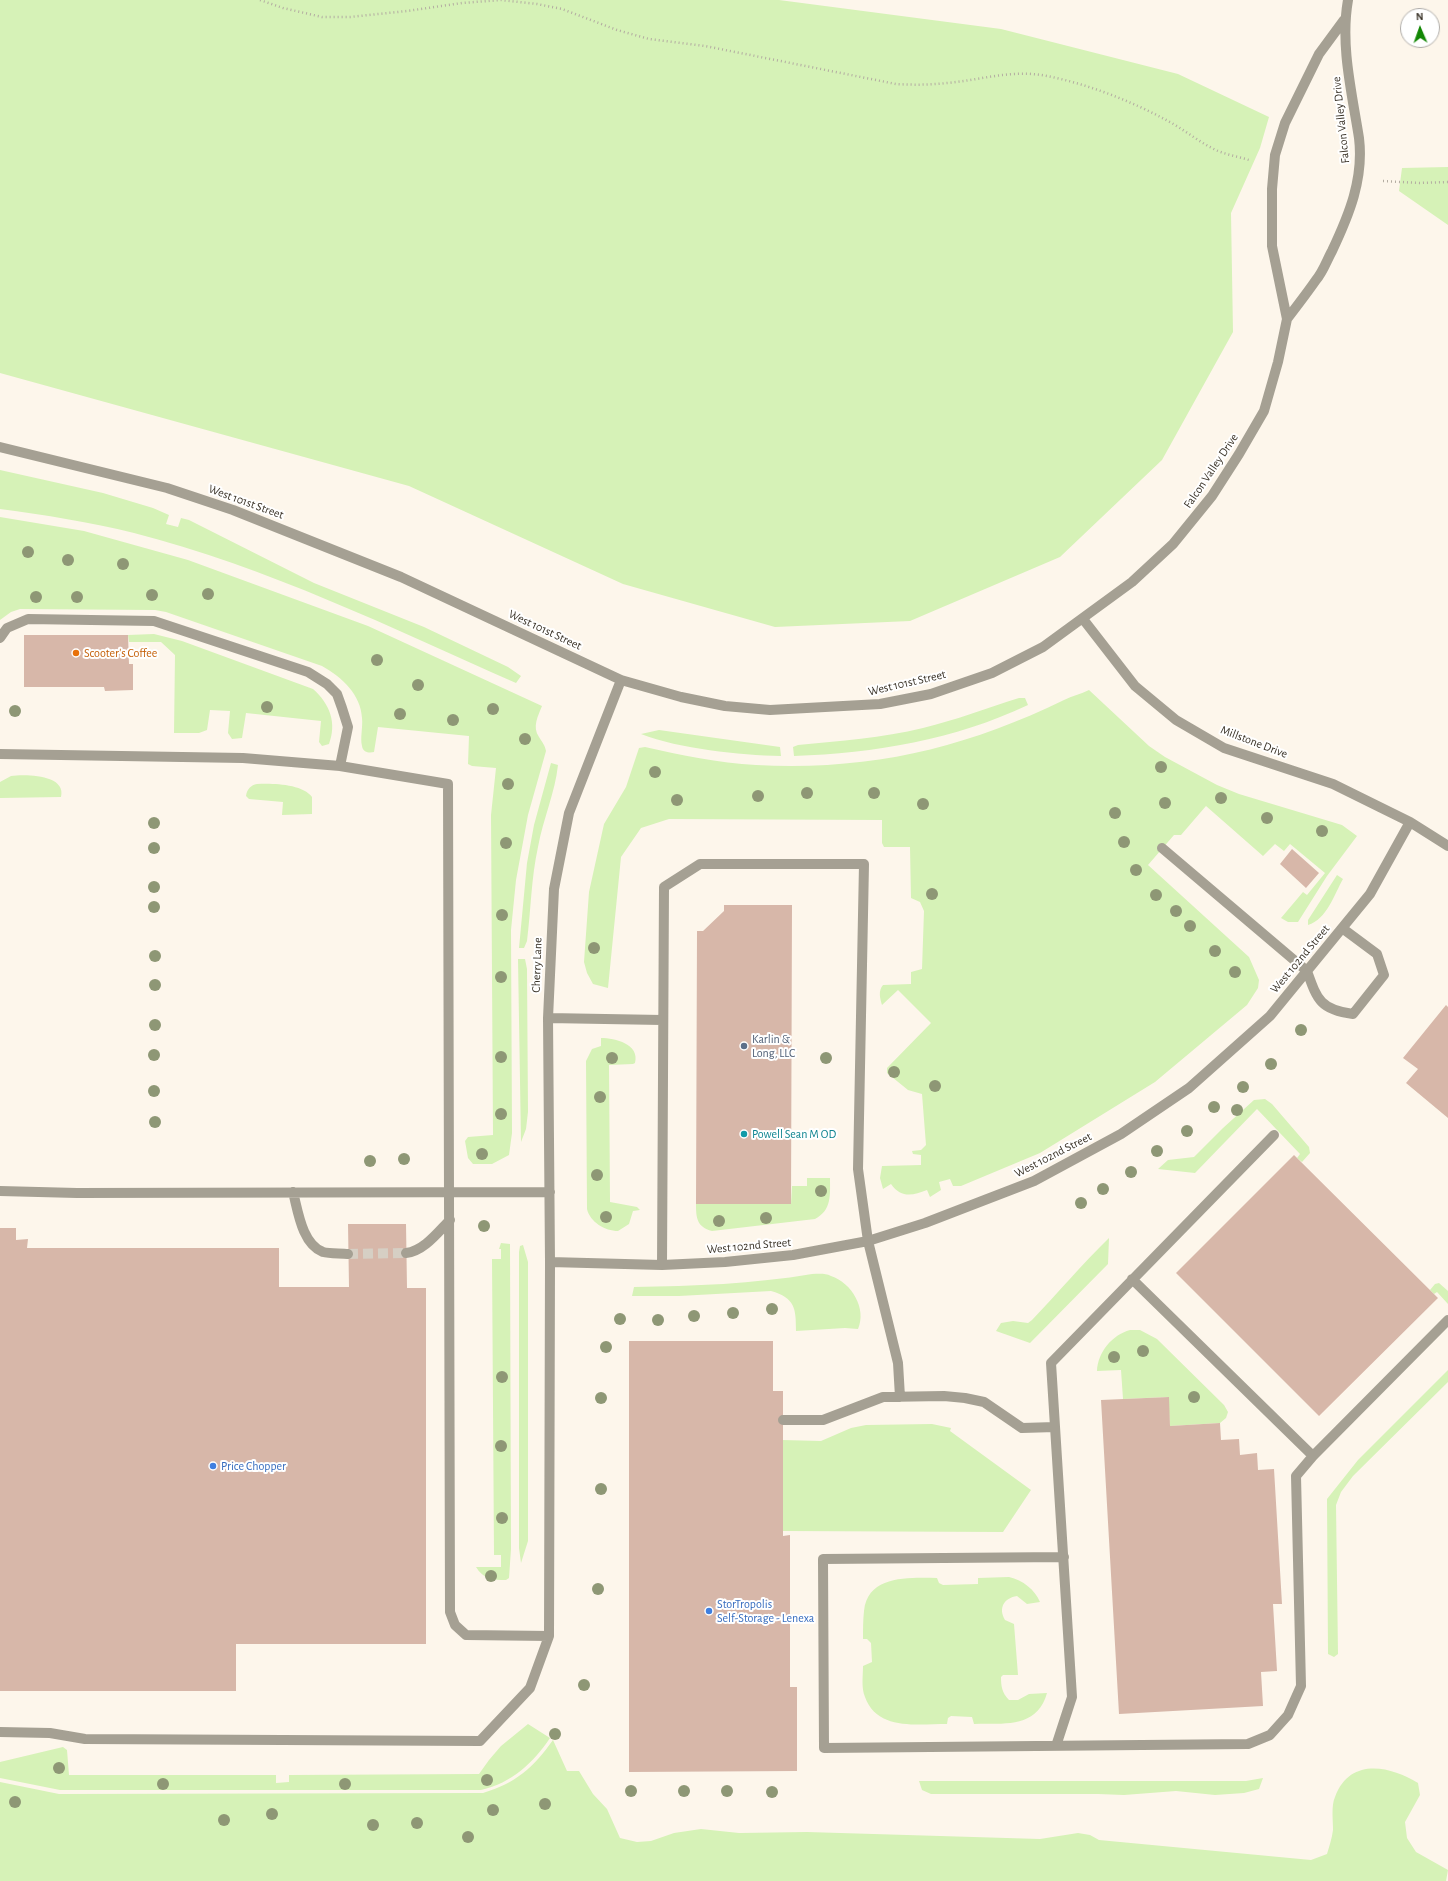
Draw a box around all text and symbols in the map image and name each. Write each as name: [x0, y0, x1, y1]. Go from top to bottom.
north arrow: [1400, 8, 1440, 48]
text: N: [1416, 11, 1424, 22]
street label: Falcon Valley Drive: [1329, 76, 1353, 164]
street label: Falcon Valley Drive: [1181, 431, 1241, 511]
street label: West 101st Street: [206, 482, 286, 522]
street label: West 101st Street: [506, 607, 584, 653]
place label: Scooter's Coffee: [84, 646, 157, 660]
marker: Scooter's Coffee: [71, 648, 81, 658]
street label: West 101st Street: [867, 667, 947, 699]
street label: Millstone Drive: [1218, 723, 1290, 761]
street label: West 102nd Street: [1267, 922, 1333, 996]
street label: Cherry Lane: [529, 937, 545, 993]
place label: Karlin & Long, LLC: [752, 1032, 795, 1060]
marker: Karlin & Long, LLC: [739, 1041, 749, 1051]
place label: Powell Sean M OD: [752, 1127, 836, 1141]
marker: Powell Sean M OD: [739, 1129, 749, 1139]
street label: West 102nd Street: [1012, 1129, 1094, 1181]
street label: West 102nd Street: [706, 1235, 792, 1257]
place label: Price Chopper: [221, 1459, 286, 1473]
marker: Price Chopper: [208, 1461, 218, 1471]
place label: StorTropolis Self-Storage - Lenexa: [717, 1597, 814, 1625]
marker: StorTropolis Self-Storage - Lenexa: [704, 1606, 714, 1616]

